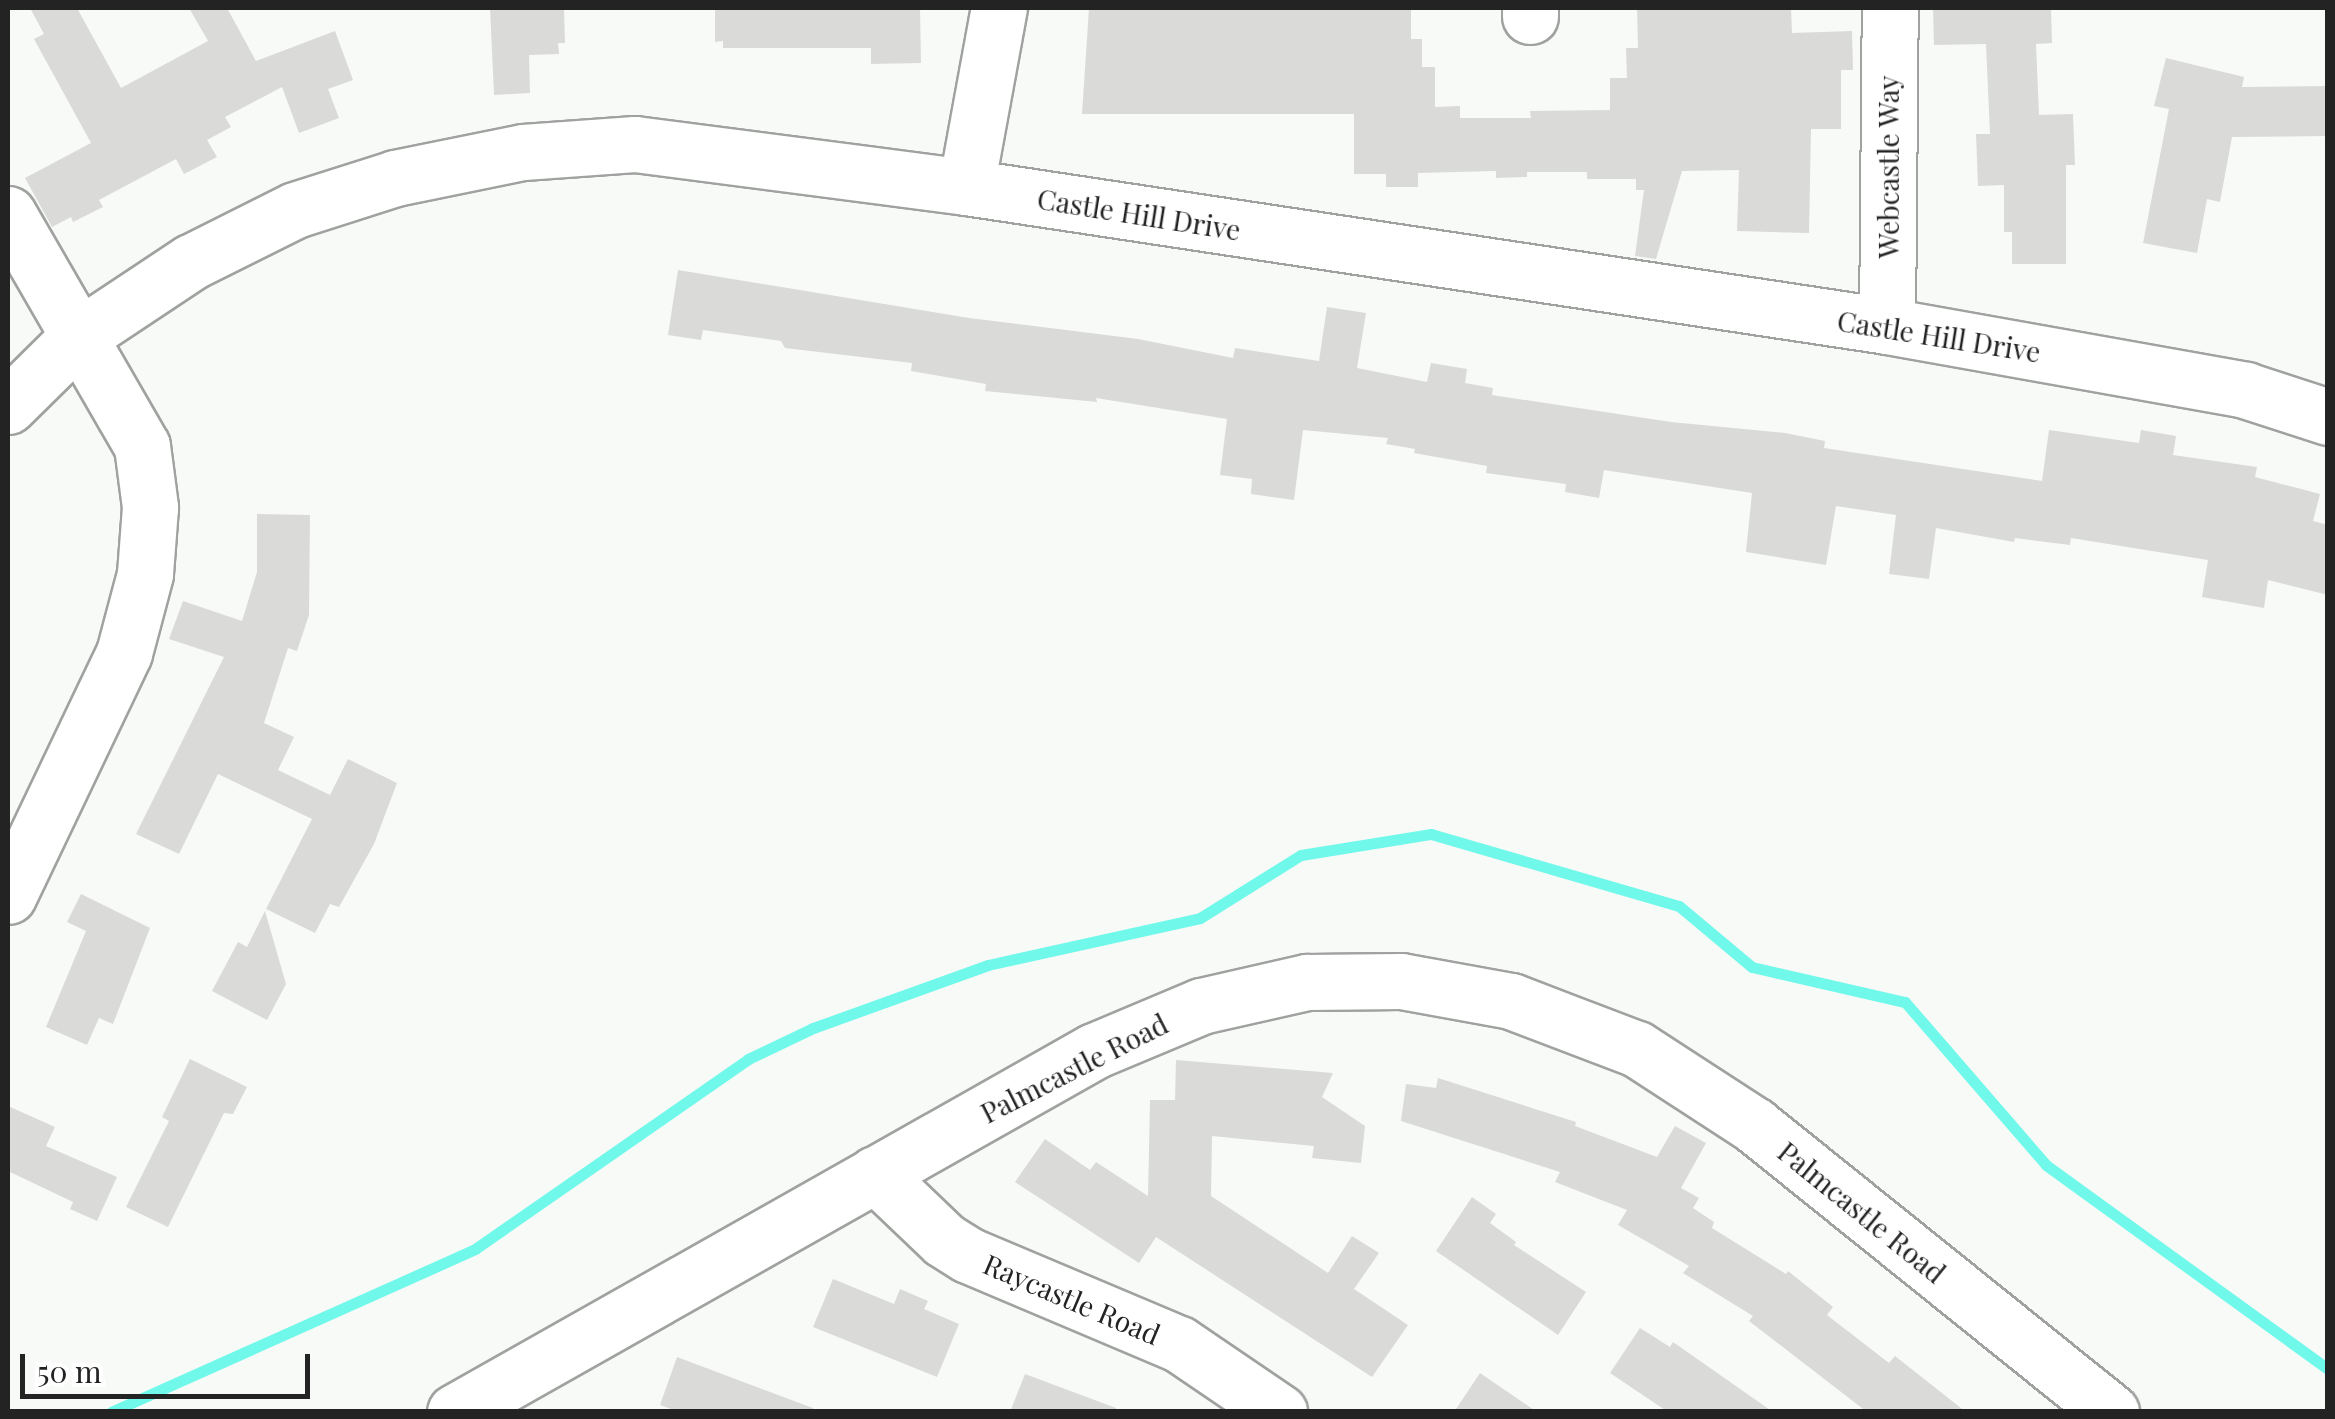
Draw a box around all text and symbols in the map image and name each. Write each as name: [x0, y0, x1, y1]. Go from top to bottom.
street label: Webcastle Way: [1871, 75, 1905, 259]
street label: Castle Hill Drive: [1035, 181, 1243, 247]
street label: Castle Hill Drive: [1835, 303, 2043, 369]
street label: Palmcastle Road: [975, 1006, 1173, 1130]
street label: Palmcastle Road: [1772, 1134, 1952, 1290]
street label: Raycastle Road: [979, 1247, 1165, 1351]
scale bar: [25, 1334, 315, 1396]
text: 50 m: [37, 1351, 102, 1391]

